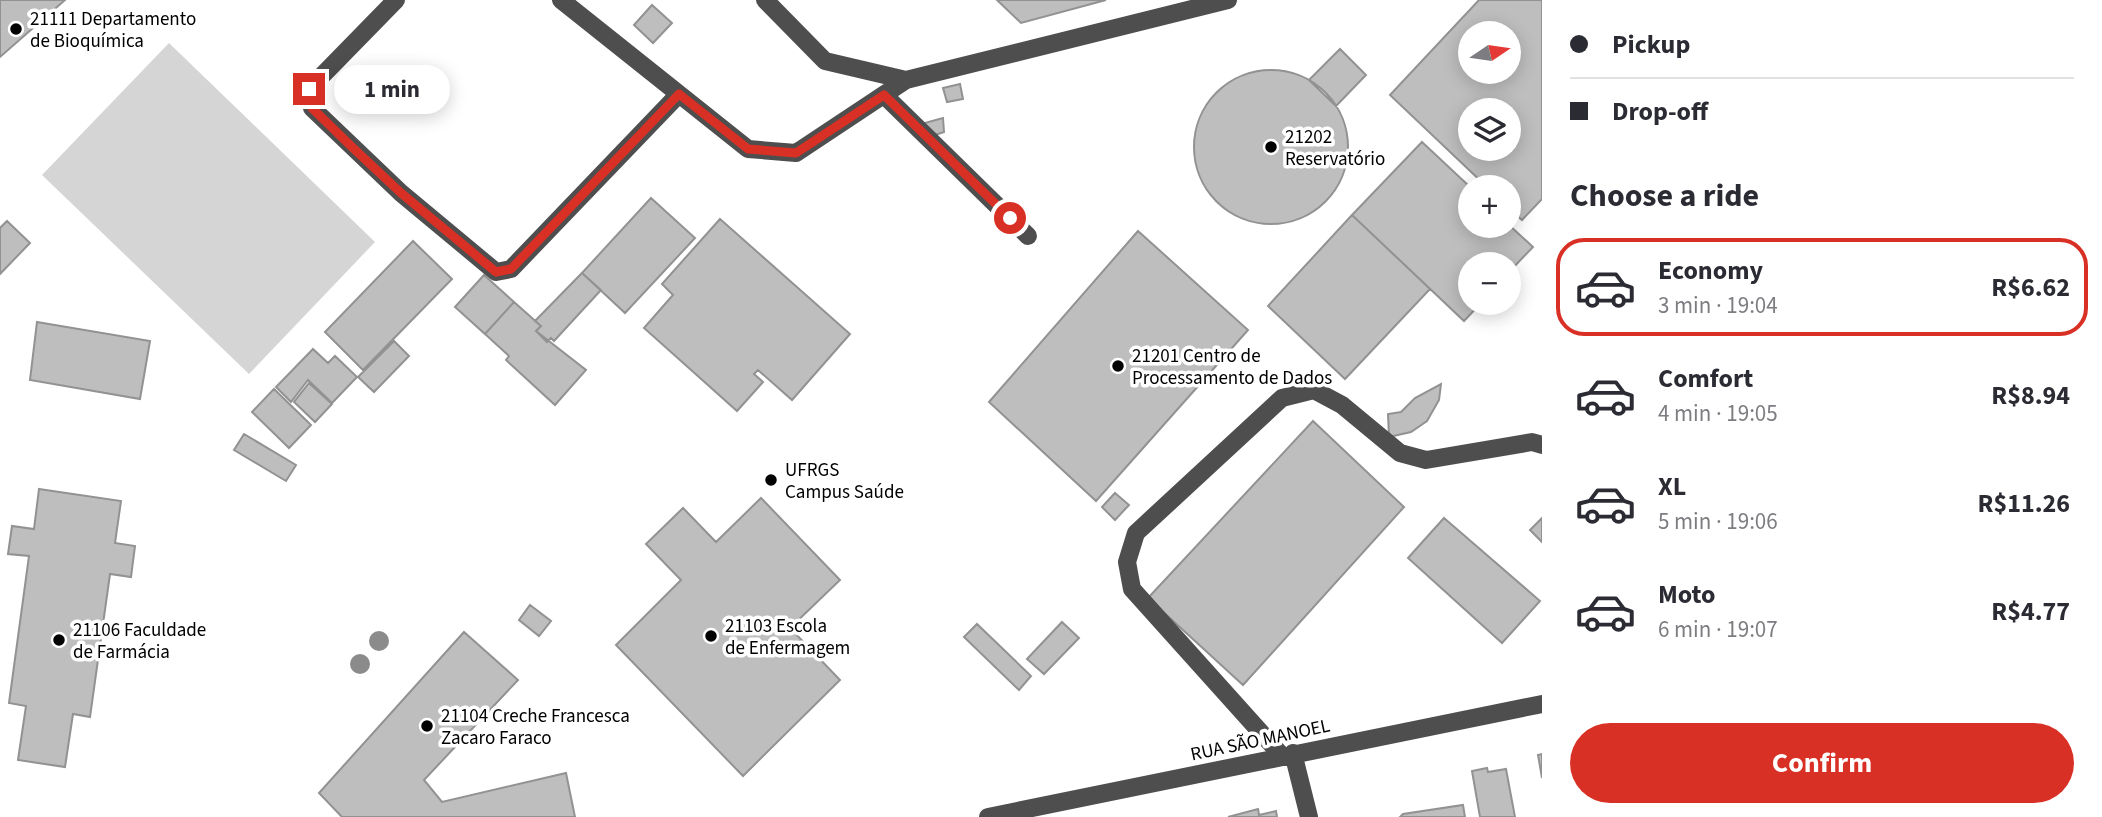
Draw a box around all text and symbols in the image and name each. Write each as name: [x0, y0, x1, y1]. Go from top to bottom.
place label: 21111 Departamento de Bioquímica: [30, 6, 196, 55]
marker: 21111 Departamento de Bioquímica: [8, 21, 24, 37]
north arrow: [1458, 21, 1521, 84]
map controls: [1458, 21, 1521, 315]
text: Pickup: [1612, 26, 1690, 63]
callout: 1 min: [334, 64, 449, 114]
route end: [293, 73, 325, 105]
text: 1 min: [364, 73, 420, 106]
text: Drop-off: [1612, 93, 1708, 130]
button: layers: [1458, 98, 1521, 161]
place label: 21202 Reservatório: [1285, 124, 1385, 173]
marker: 21202 Reservatório: [1263, 139, 1279, 155]
text: Choose a ride: [1570, 173, 1759, 219]
button: +: [1458, 175, 1521, 238]
route start: [994, 202, 1026, 234]
button: −: [1458, 252, 1521, 315]
text: Economy: [1658, 252, 1763, 289]
icon: car: [1574, 256, 1637, 319]
text: R$6.62: [1991, 269, 2070, 306]
text: 3 min · 19:04: [1658, 289, 1778, 322]
place label: 21201 Centro de Processamento de Dados: [1132, 343, 1332, 392]
marker: 21201 Centro de Processamento de Dados: [1110, 358, 1126, 374]
text: Comfort: [1658, 360, 1753, 397]
icon: car: [1574, 364, 1637, 427]
text: R$8.94: [1991, 377, 2070, 414]
text: 4 min · 19:05: [1658, 397, 1778, 430]
place label: UFRGS Campus Saúde: [785, 457, 904, 506]
text: XL: [1658, 468, 1686, 505]
marker: UFRGS Campus Saúde: [763, 472, 779, 488]
icon: car: [1574, 472, 1637, 535]
text: R$11.26: [1978, 485, 2070, 522]
text: 5 min · 19:06: [1658, 505, 1778, 538]
text: Moto: [1658, 576, 1715, 613]
icon: car: [1574, 580, 1637, 643]
text: R$4.77: [1991, 593, 2070, 630]
place label: 21103 Escola de Enfermagem: [725, 613, 850, 662]
text: 6 min · 19:07: [1658, 613, 1778, 646]
place label: 21106 Faculdade de Farmácia: [73, 617, 206, 666]
marker: 21103 Escola de Enfermagem: [703, 628, 719, 644]
marker: 21106 Faculdade de Farmácia: [51, 632, 67, 648]
place label: 21104 Creche Francesca Zacaro Faraco: [441, 703, 630, 752]
street label: RUA SÃO MANOEL: [1188, 713, 1333, 768]
marker: 21104 Creche Francesca Zacaro Faraco: [419, 718, 435, 734]
button: Confirm: [1570, 723, 2074, 803]

